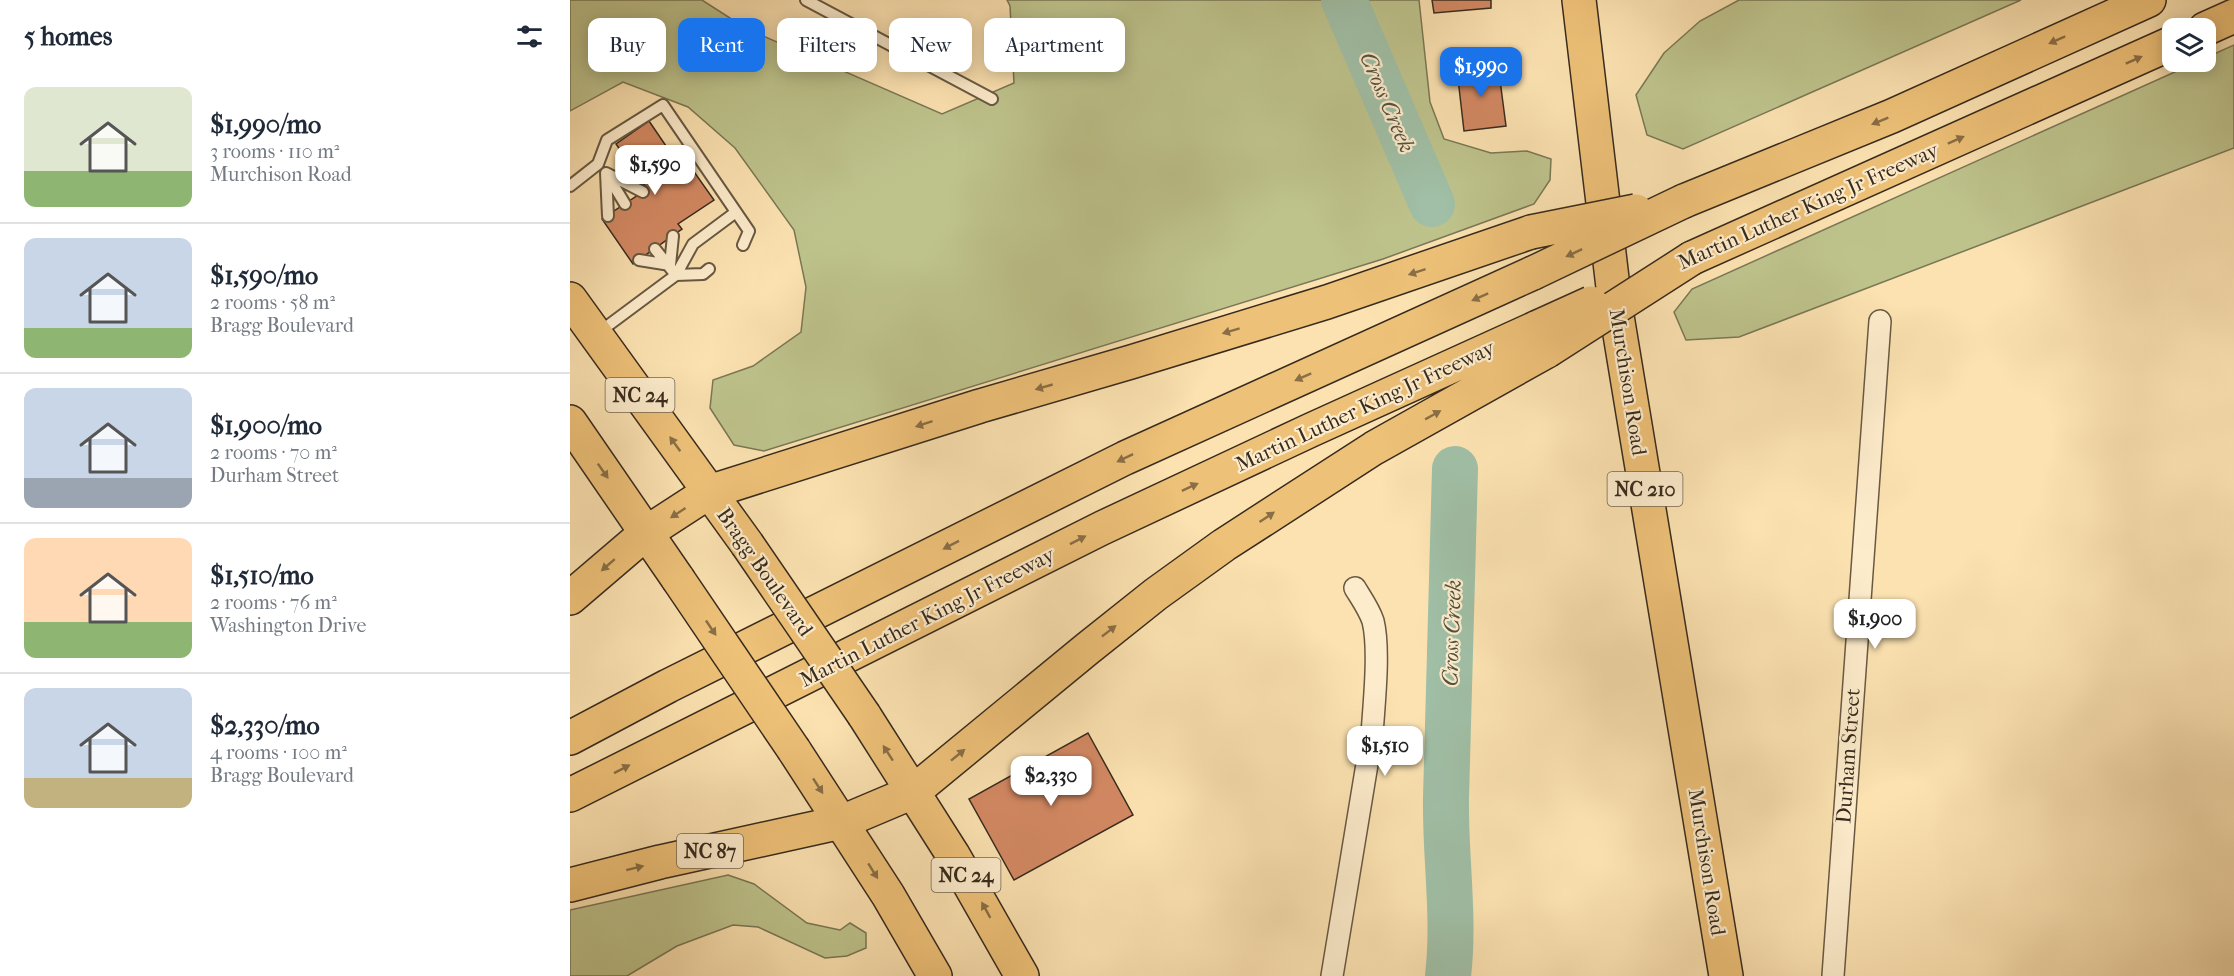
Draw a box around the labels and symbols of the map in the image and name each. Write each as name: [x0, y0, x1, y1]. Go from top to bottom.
one-way arrow: [2048, 35, 2066, 45]
pin: $1,990: [1432, 47, 1530, 98]
water label: Cross Creek: [1354, 48, 1420, 156]
one-way arrow: [2126, 56, 2143, 65]
one-way arrow: [1870, 116, 1888, 126]
one-way arrow: [1947, 134, 1965, 144]
street label: Martin Luther King Jr Freeway: [1674, 137, 1943, 274]
pin: $1,590: [606, 145, 704, 196]
one-way arrow: [1566, 249, 1583, 258]
one-way arrow: [1408, 268, 1426, 277]
one-way arrow: [1471, 292, 1489, 302]
street label: Murchison Road: [1605, 307, 1652, 458]
one-way arrow: [1222, 327, 1240, 336]
street label: Martin Luther King Jr Freeway: [1232, 335, 1499, 477]
one-way arrow: [1294, 373, 1311, 382]
road number: NC 24: [606, 378, 674, 412]
one-way arrow: [1035, 383, 1053, 392]
one-way arrow: [1425, 410, 1442, 420]
one-way arrow: [915, 420, 933, 429]
one-way arrow: [669, 437, 681, 453]
one-way arrow: [1117, 454, 1134, 463]
one-way arrow: [597, 462, 609, 478]
road number: NC 210: [1608, 472, 1682, 506]
one-way arrow: [1181, 482, 1198, 491]
street label: Bragg Boulevard: [712, 503, 819, 641]
one-way arrow: [670, 507, 686, 518]
one-way arrow: [1258, 511, 1275, 522]
one-way arrow: [1070, 535, 1087, 545]
one-way arrow: [942, 541, 959, 550]
street label: Martin Luther King Jr Freeway: [796, 542, 1059, 692]
one-way arrow: [601, 558, 616, 571]
water label: Cross Creek: [1437, 579, 1467, 687]
pin: $1,900: [1826, 599, 1924, 650]
one-way arrow: [705, 619, 717, 635]
one-way arrow: [1101, 625, 1117, 638]
street label: Durham Street: [1831, 687, 1865, 824]
pin: $1,510: [1336, 726, 1434, 777]
one-way arrow: [883, 745, 894, 762]
one-way arrow: [950, 748, 966, 761]
pin: $2,330: [1002, 756, 1100, 807]
one-way arrow: [614, 765, 631, 774]
one-way arrow: [813, 778, 824, 794]
street label: Murchison Road: [1684, 787, 1731, 938]
road number: NC 87: [677, 834, 743, 868]
road number: NC 24: [932, 858, 1000, 892]
one-way arrow: [627, 863, 645, 872]
one-way arrow: [868, 863, 879, 880]
one-way arrow: [981, 901, 991, 918]

